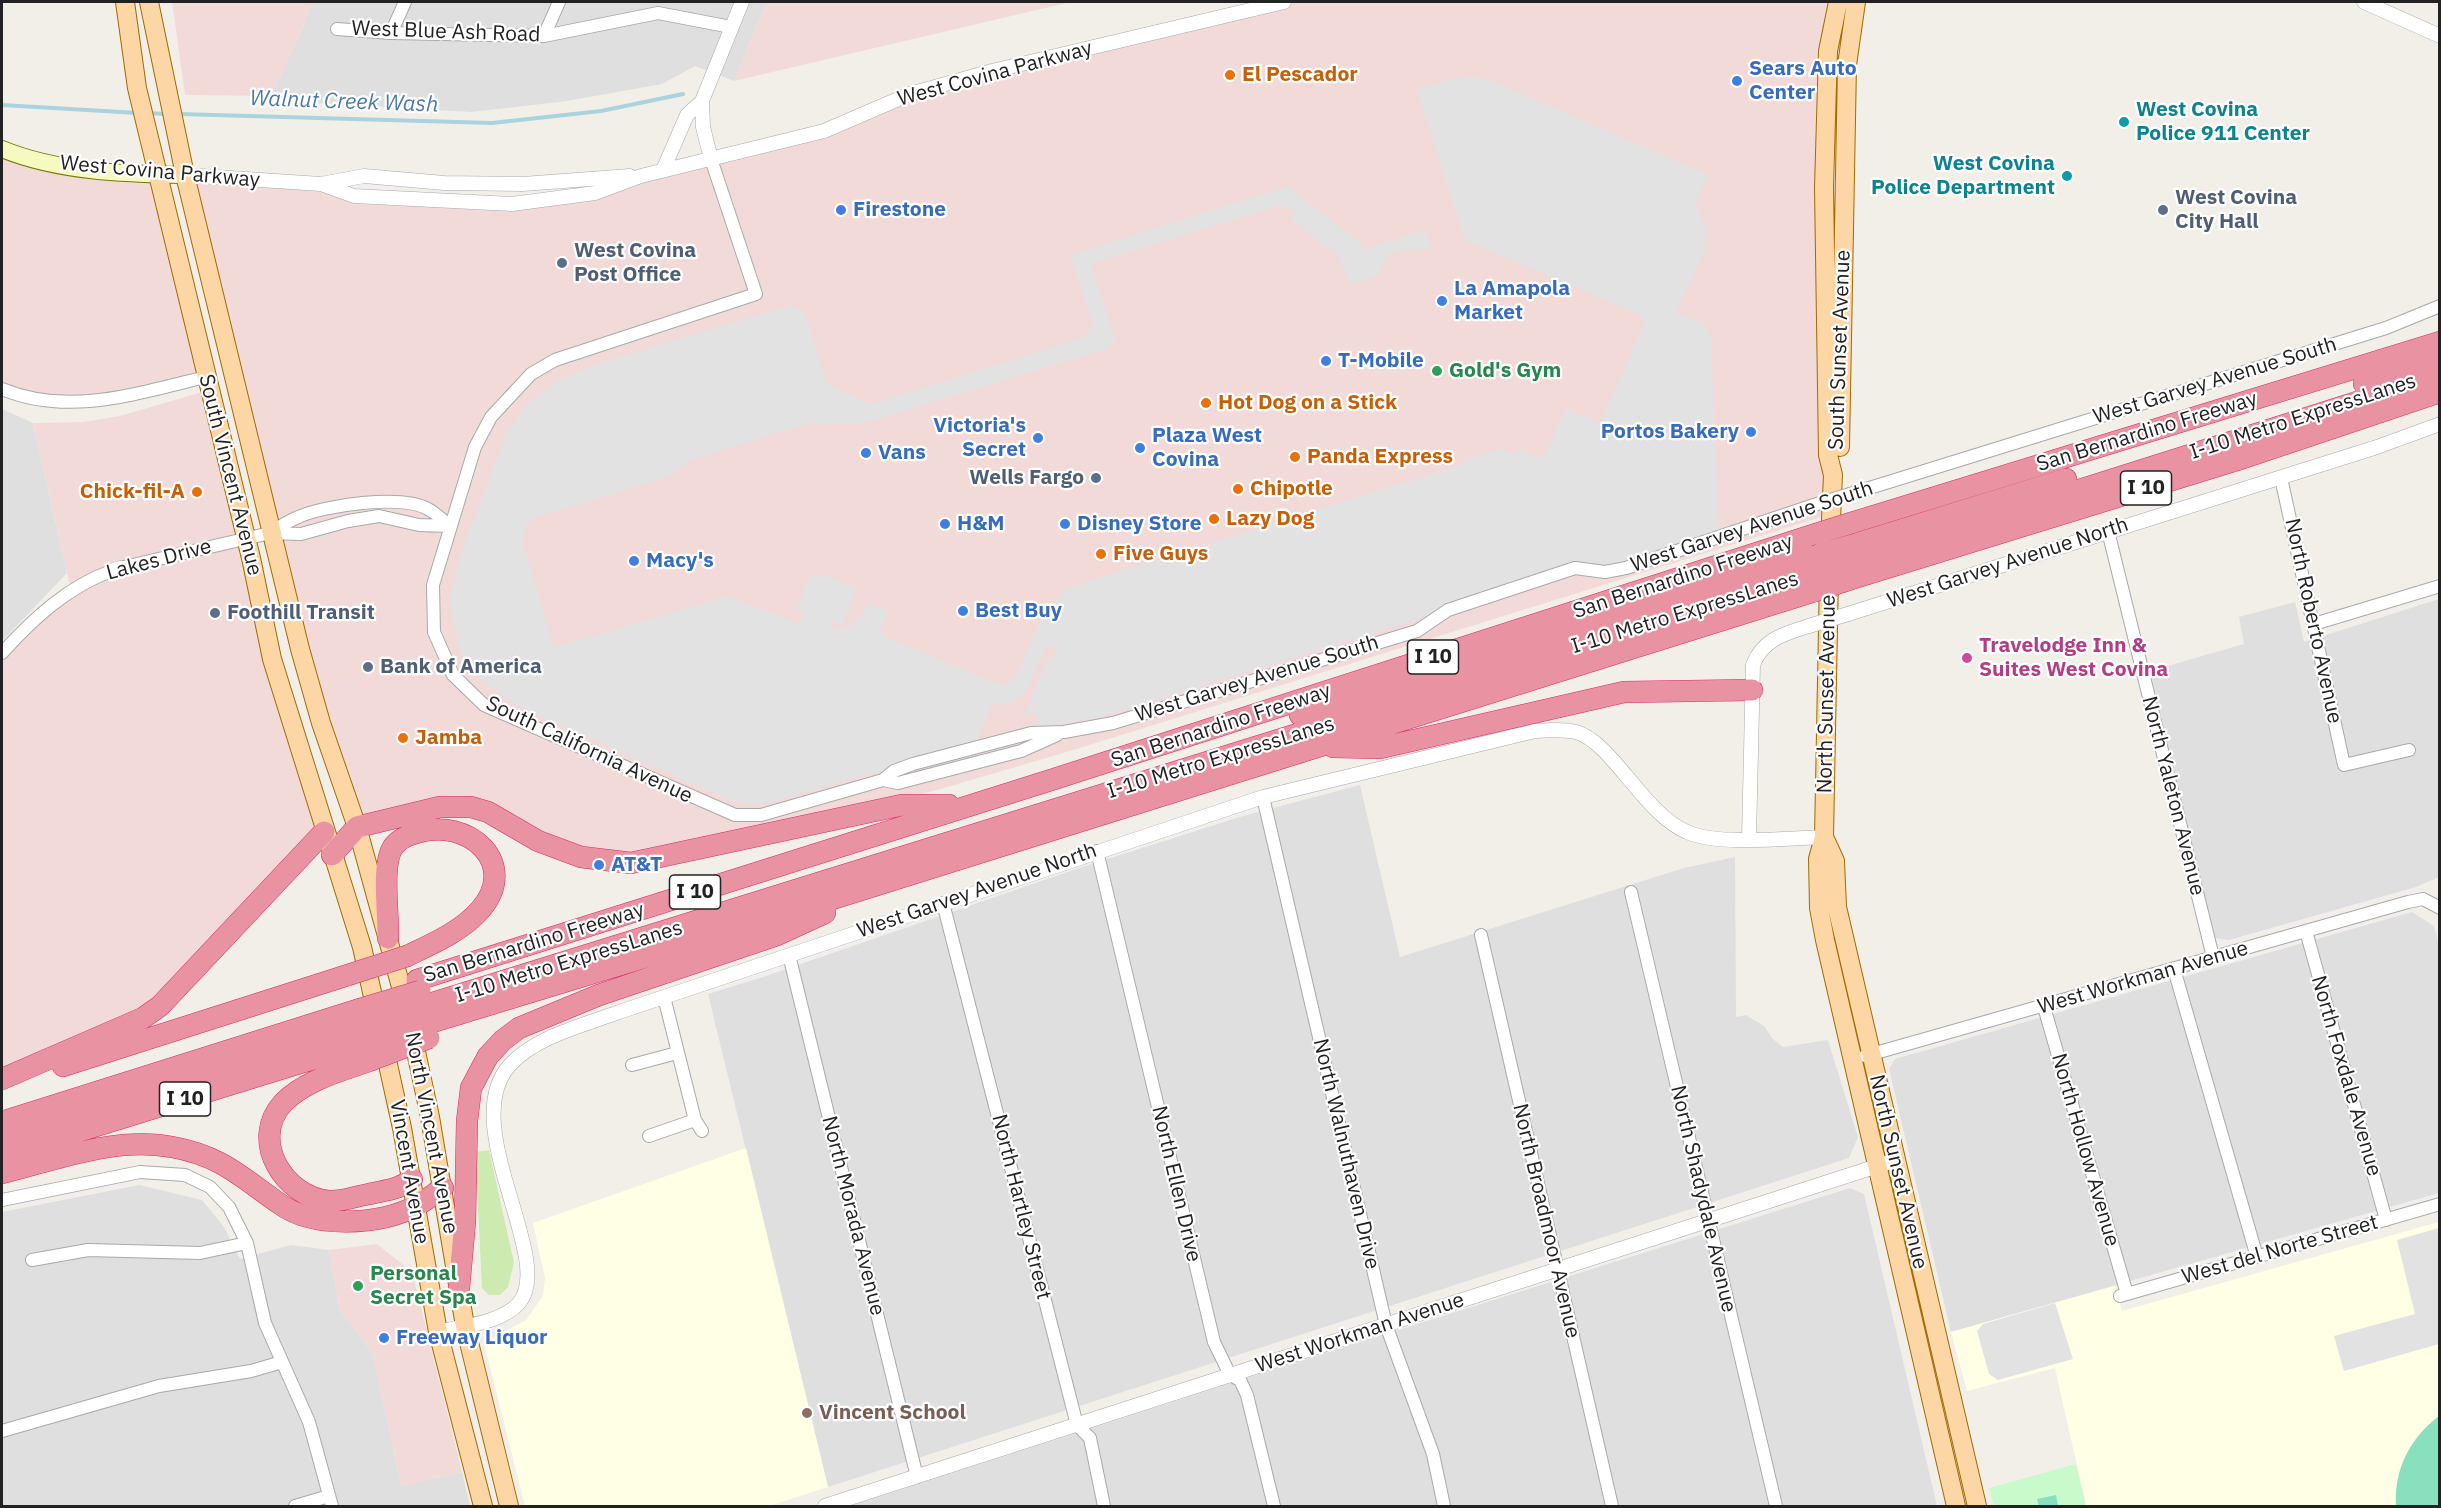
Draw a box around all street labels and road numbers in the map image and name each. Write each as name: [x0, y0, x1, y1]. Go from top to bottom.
street label: West Blue Ash Road: [351, 16, 541, 48]
street label: West Covina Parkway: [895, 36, 1095, 112]
street label: West Covina Parkway: [59, 151, 261, 193]
street label: South Sunset Avenue: [1824, 249, 1856, 451]
street label: West Garvey Avenue South: [2090, 332, 2340, 430]
street label: I-10 Metro ExpressLanes: [2187, 368, 2419, 466]
street label: South Vincent Avenue: [193, 372, 267, 578]
street label: San Bernardino Freeway: [2034, 386, 2260, 478]
road number: I 10: [2120, 471, 2172, 505]
street label: West Garvey Avenue South: [1628, 476, 1876, 578]
street label: West Garvey Avenue North: [1884, 512, 2132, 614]
street label: North Roberto Avenue: [2279, 516, 2347, 726]
street label: San Bernardino Freeway: [1570, 530, 1796, 624]
street label: Lakes Drive: [104, 534, 214, 586]
street label: I-10 Metro ExpressLanes: [1568, 566, 1802, 660]
street label: North Sunset Avenue: [1813, 594, 1841, 794]
street label: West Garvey Avenue South: [1132, 630, 1382, 728]
road number: I 10: [1408, 640, 1458, 674]
street label: San Bernardino Freeway: [1108, 679, 1334, 773]
street label: South California Avenue: [482, 691, 696, 809]
street label: North Yaleton Avenue: [2136, 694, 2210, 898]
street label: I-10 Metro ExpressLanes: [1104, 711, 1338, 805]
street label: West Garvey Avenue North: [854, 838, 1100, 944]
road number: I 10: [670, 875, 720, 909]
street label: San Bernardino Freeway: [421, 897, 647, 989]
street label: I-10 Metro ExpressLanes: [452, 915, 686, 1009]
street label: West Workman Avenue: [2035, 936, 2251, 1020]
street label: North Foxdale Avenue: [2305, 973, 2387, 1179]
street label: North Vincent Avenue: [399, 1030, 463, 1236]
street label: North Walnuthaven Drive: [1307, 1036, 1385, 1272]
street label: North Hollow Avenue: [2045, 1051, 2125, 1249]
street label: North Sunset Avenue: [1863, 1072, 1933, 1272]
road number: I 10: [160, 1082, 210, 1116]
street label: North Shadydale Avenue: [1665, 1083, 1741, 1315]
street label: Vincent Avenue: [384, 1098, 434, 1246]
street label: North Broadmoor Avenue: [1507, 1101, 1585, 1341]
street label: North Ellen Drive: [1146, 1104, 1206, 1264]
street label: North Hartley Street: [986, 1112, 1056, 1302]
street label: North Morada Avenue: [816, 1114, 890, 1318]
street label: West del Norte Street: [2179, 1210, 2381, 1290]
street label: West Workman Avenue: [1253, 1287, 1467, 1379]

